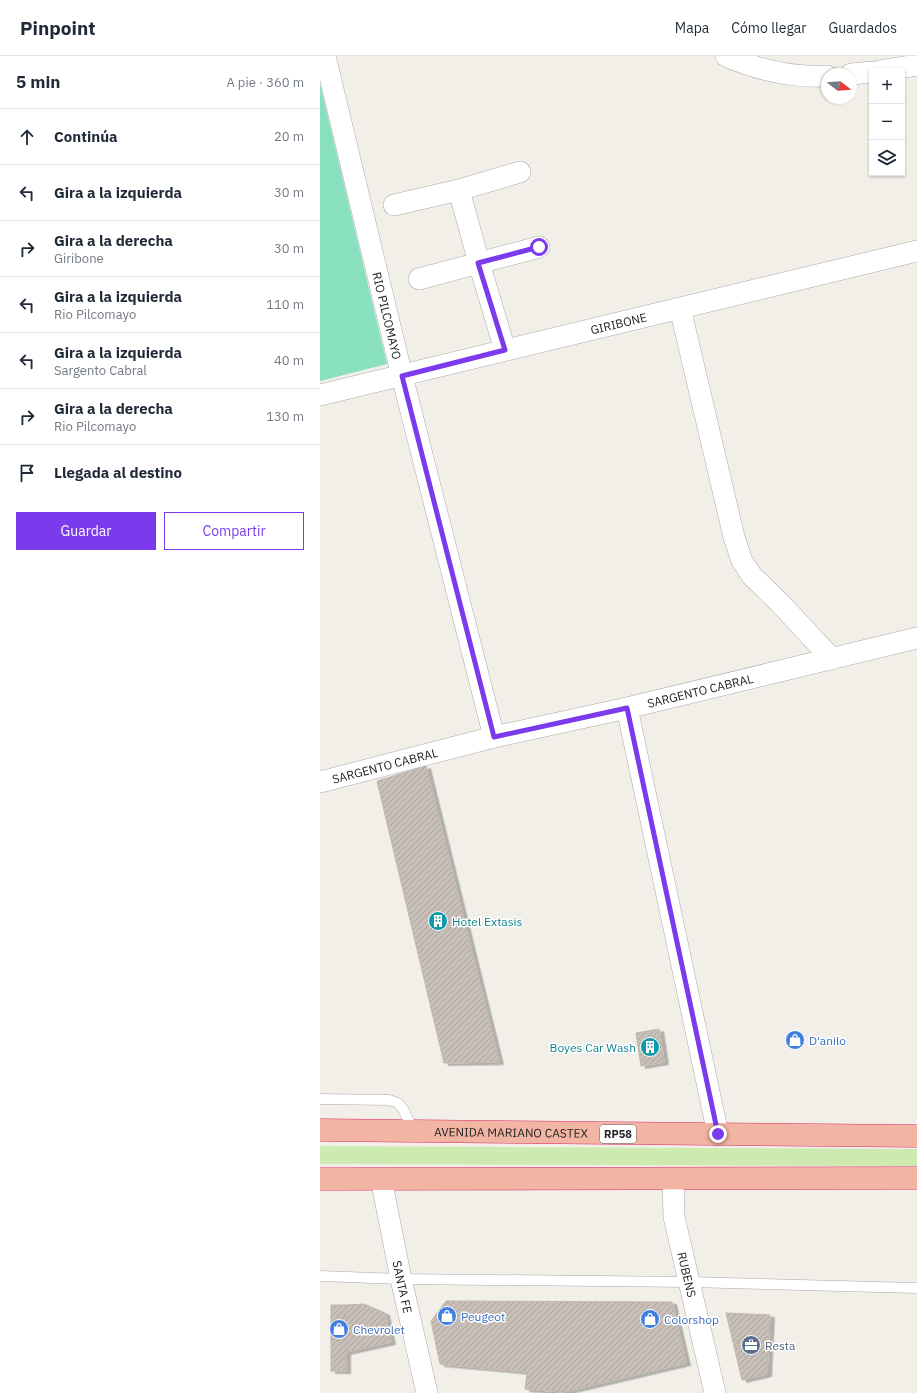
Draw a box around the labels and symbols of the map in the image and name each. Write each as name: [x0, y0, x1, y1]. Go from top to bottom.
north arrow: [821, 68, 857, 104]
route start: [530, 238, 548, 256]
street label: RIO PILCOMAYO: [370, 270, 405, 361]
street label: GIRIBONE: [589, 309, 648, 337]
street label: SARGENTO CABRAL: [646, 670, 755, 710]
street label: SARGENTO CABRAL: [330, 744, 439, 786]
building icon: Hotel Extasis: [427, 910, 449, 932]
place label: Hotel Extasis: [452, 914, 523, 929]
shop icon: D'anilo: [784, 1029, 806, 1051]
place label: D'anilo: [809, 1033, 846, 1048]
building icon: Boyes Car Wash: [639, 1036, 661, 1058]
place label: Boyes Car Wash: [550, 1040, 636, 1055]
street label: AVENIDA MARIANO CASTEX: [434, 1124, 589, 1140]
road number: RP58: [600, 1125, 636, 1143]
route end: [709, 1125, 727, 1143]
street label: RUBENS: [675, 1250, 700, 1299]
street label: SANTA FE: [390, 1259, 416, 1315]
shop icon: Peugeot: [436, 1305, 458, 1327]
shop icon: Colorshop: [639, 1308, 661, 1330]
place label: Peugeot: [461, 1309, 505, 1324]
place label: Colorshop: [664, 1312, 719, 1327]
shop icon: Chevrolet: [328, 1318, 350, 1340]
place label: Chevrolet: [353, 1322, 405, 1337]
office icon: Resta: [740, 1334, 762, 1356]
place label: Resta: [765, 1338, 796, 1353]

